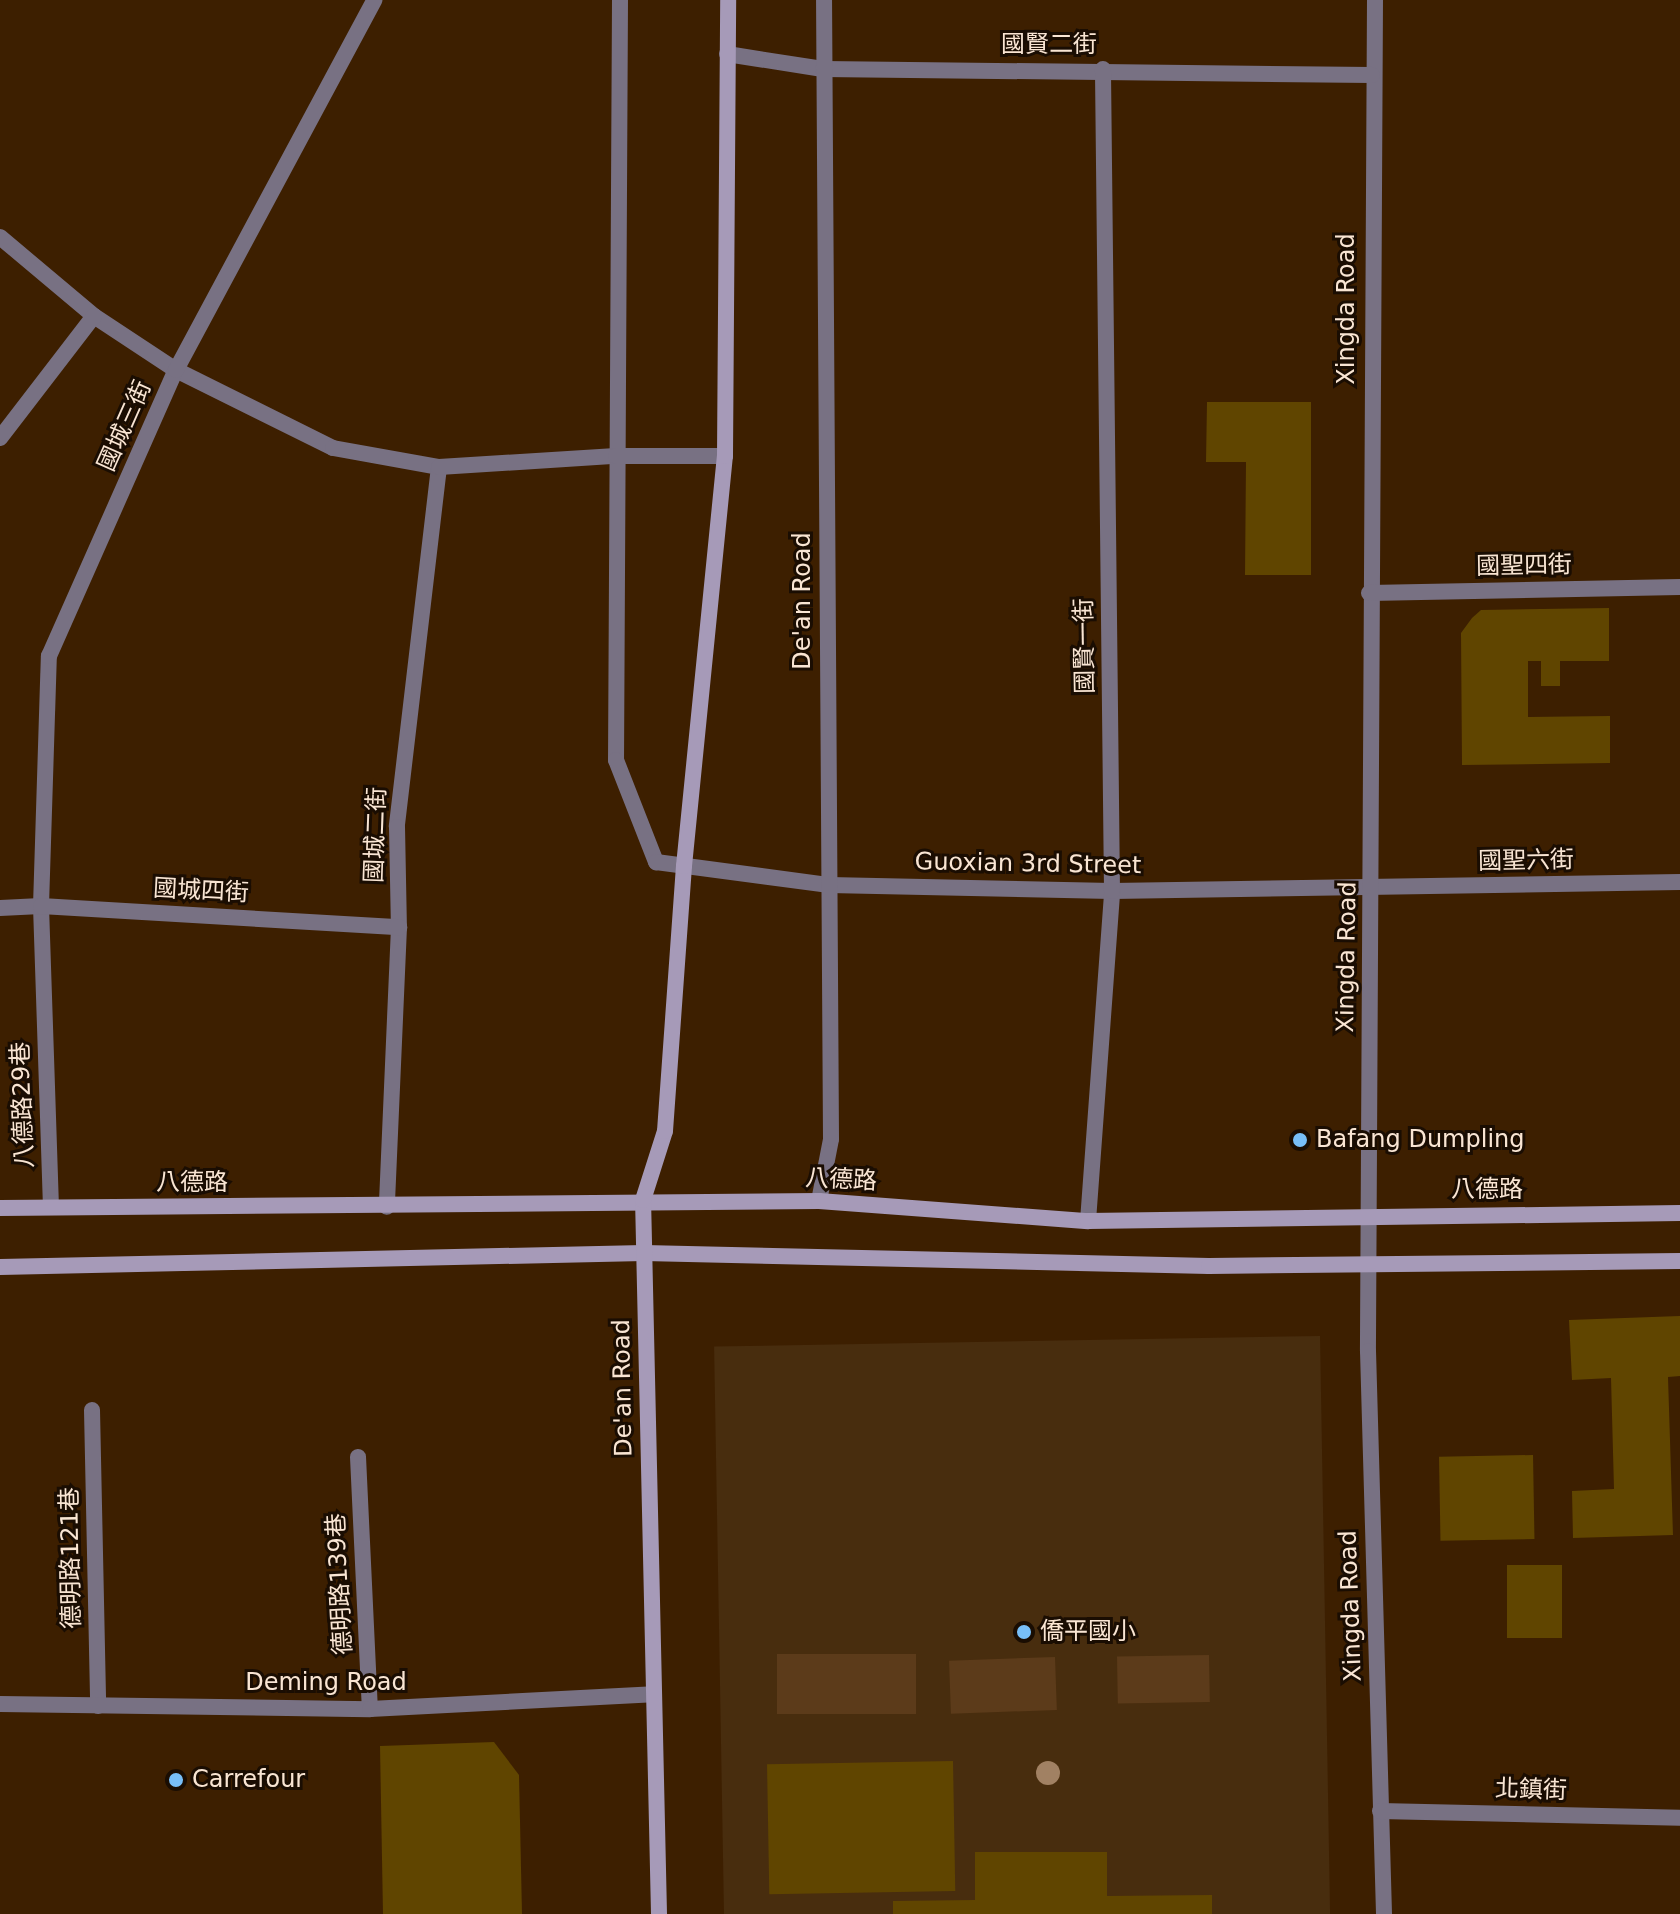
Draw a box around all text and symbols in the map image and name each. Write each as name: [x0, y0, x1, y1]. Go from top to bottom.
street label: 國賢二街: [1001, 31, 1097, 59]
street label: Xingda Road: [1333, 233, 1361, 385]
street label: 國城三街: [92, 376, 158, 476]
street label: De'an Road: [789, 532, 817, 670]
street label: 國聖四街: [1476, 551, 1572, 581]
street label: 國賢一街: [1070, 598, 1100, 694]
street label: 國城二街: [360, 787, 392, 883]
street label: 國聖六街: [1478, 846, 1574, 876]
street label: Guoxian 3rd Street: [914, 848, 1142, 880]
street label: 國城四街: [152, 874, 250, 908]
street label: Xingda Road: [1331, 881, 1363, 1033]
street label: 八德路29巷: [6, 1041, 40, 1169]
place label: Bafang Dumpling: [1316, 1126, 1524, 1154]
marker: Bafang Dumpling: [1291, 1131, 1309, 1149]
street label: 八德路: [804, 1164, 878, 1196]
street label: 八德路: [156, 1169, 228, 1197]
street label: 八德路: [1451, 1176, 1523, 1204]
street label: De'an Road: [607, 1319, 639, 1457]
street label: 德明路121巷: [55, 1487, 87, 1629]
street label: 德明路139巷: [322, 1512, 358, 1656]
street label: Xingda Road: [1334, 1530, 1368, 1682]
place label: 僑平國小: [1040, 1618, 1136, 1646]
marker: 僑平國小: [1015, 1623, 1033, 1641]
street label: Deming Road: [245, 1669, 407, 1697]
place label: Carrefour: [192, 1766, 305, 1794]
marker: Carrefour: [167, 1771, 185, 1789]
street label: 北鎮街: [1495, 1774, 1567, 1806]

